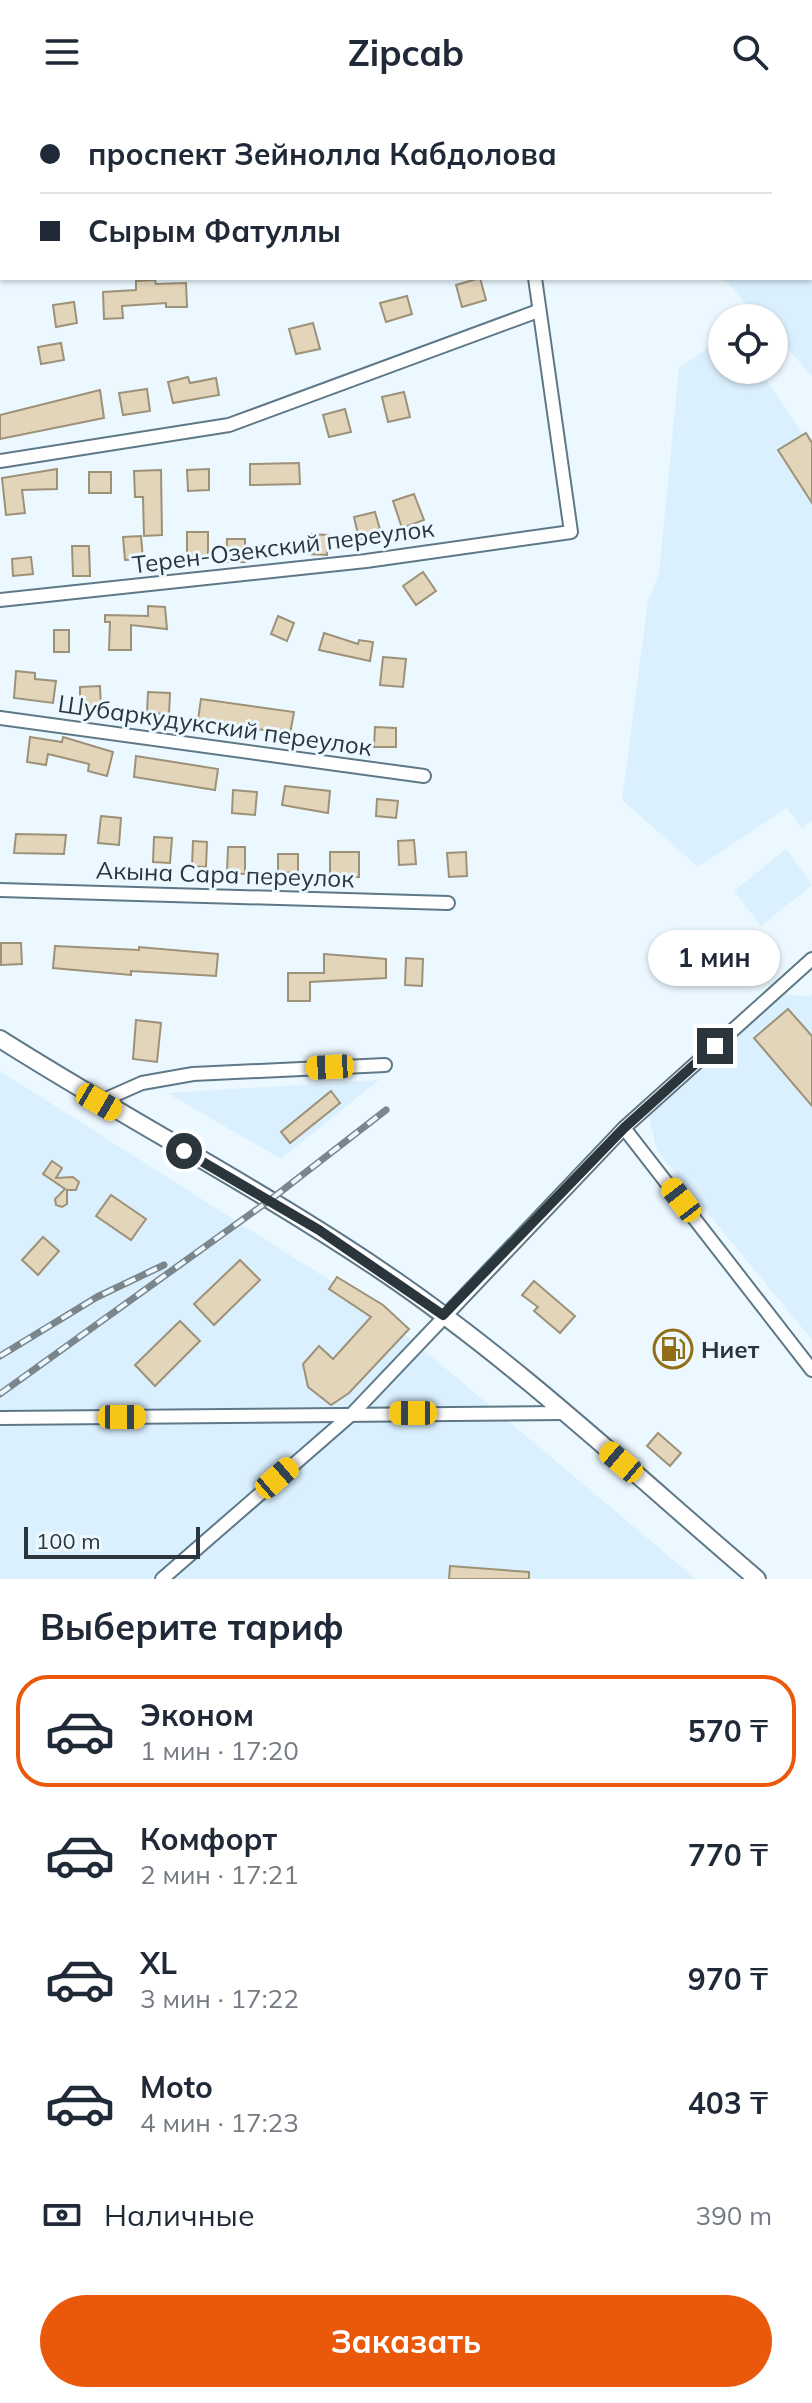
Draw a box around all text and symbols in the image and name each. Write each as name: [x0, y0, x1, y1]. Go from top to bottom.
icon: menu: [40, 30, 84, 74]
text: Zipcab: [348, 30, 464, 75]
icon: search: [728, 30, 772, 74]
text: проспект Зейнолла Кабдолова: [88, 135, 557, 173]
text: Сырым Фатуллы: [88, 212, 341, 250]
map controls: [708, 304, 788, 384]
button: locate: [708, 304, 788, 384]
street label: Терен-Озекский переулок: [130, 513, 436, 579]
street label: Шубаркудукский переулок: [56, 688, 374, 762]
street label: Акына Сара переулок: [95, 854, 355, 894]
callout: 1 мин: [649, 930, 781, 986]
text: 1 мин: [678, 941, 750, 974]
route end: [697, 1028, 733, 1064]
car: [305, 1054, 355, 1080]
car: [72, 1080, 126, 1124]
route start: [166, 1133, 202, 1169]
car: [657, 1174, 705, 1226]
fuel station icon: Ниет: [652, 1328, 694, 1370]
place label: Ниет: [701, 1334, 760, 1364]
car: [389, 1401, 437, 1425]
car: [98, 1405, 146, 1429]
car: [595, 1437, 647, 1487]
car: [251, 1453, 303, 1503]
scale bar: [24, 1523, 200, 1559]
text: 100 m: [36, 1527, 101, 1555]
text: Выберите тариф: [40, 1604, 344, 1649]
icon: car: [44, 1695, 116, 1767]
text: Эконом: [140, 1696, 254, 1734]
text: 570 ₸: [688, 1712, 768, 1750]
text: 1 мин · 17:20: [140, 1734, 299, 1767]
icon: car: [44, 1819, 116, 1891]
text: Комфорт: [140, 1820, 277, 1858]
text: 770 ₸: [688, 1836, 768, 1874]
text: 2 мин · 17:21: [140, 1858, 299, 1891]
icon: car: [44, 1943, 116, 2015]
text: XL: [140, 1944, 177, 1982]
text: 970 ₸: [688, 1960, 768, 1998]
text: 3 мин · 17:22: [140, 1982, 299, 2015]
icon: car: [44, 2067, 116, 2139]
text: Moto: [140, 2068, 213, 2106]
text: 403 ₸: [688, 2084, 768, 2122]
text: 4 мин · 17:23: [140, 2106, 299, 2139]
icon: cash: [40, 2193, 84, 2237]
text: Наличные: [104, 2196, 255, 2234]
text: 390 m: [696, 2199, 772, 2232]
button: Заказать: [40, 2295, 772, 2387]

